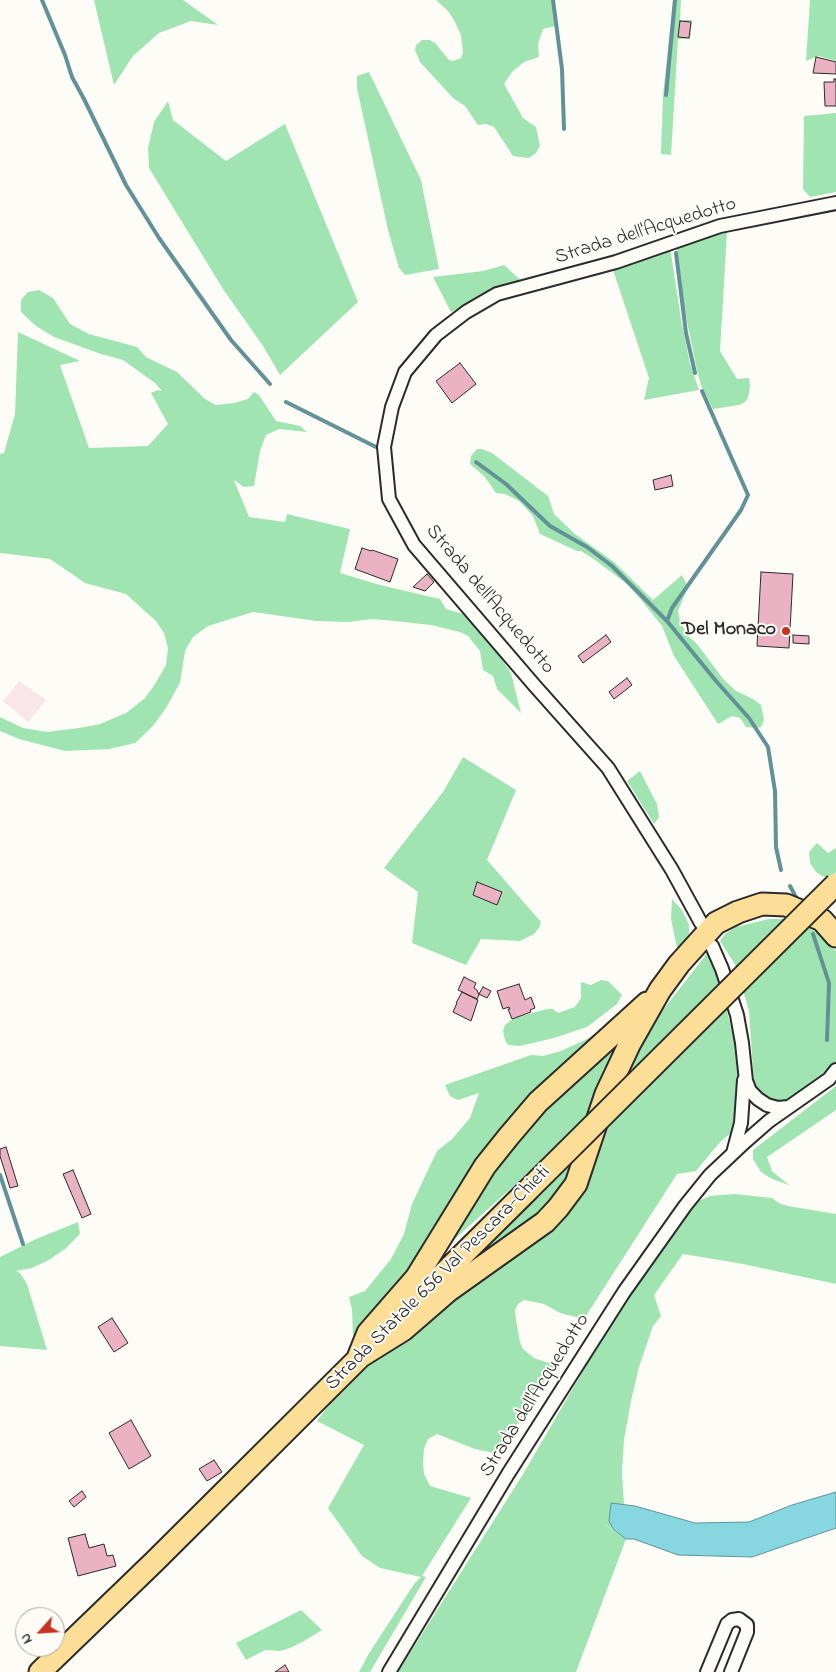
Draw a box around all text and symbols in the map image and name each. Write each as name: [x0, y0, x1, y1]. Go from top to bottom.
street label: Strada dell'Acquedotto: [553, 193, 739, 271]
street label: Strada dell'Acquedotto: [419, 520, 559, 680]
place label: Del Monaco: [682, 619, 776, 643]
marker: Del Monaco: [780, 625, 792, 637]
street label: Strada Statale 656 Val Pescara-Chieti: [321, 1161, 557, 1397]
street label: Strada dell'Acquedotto: [476, 1310, 596, 1482]
north arrow: [15, 1607, 65, 1657]
text: N: [15, 1630, 38, 1647]

